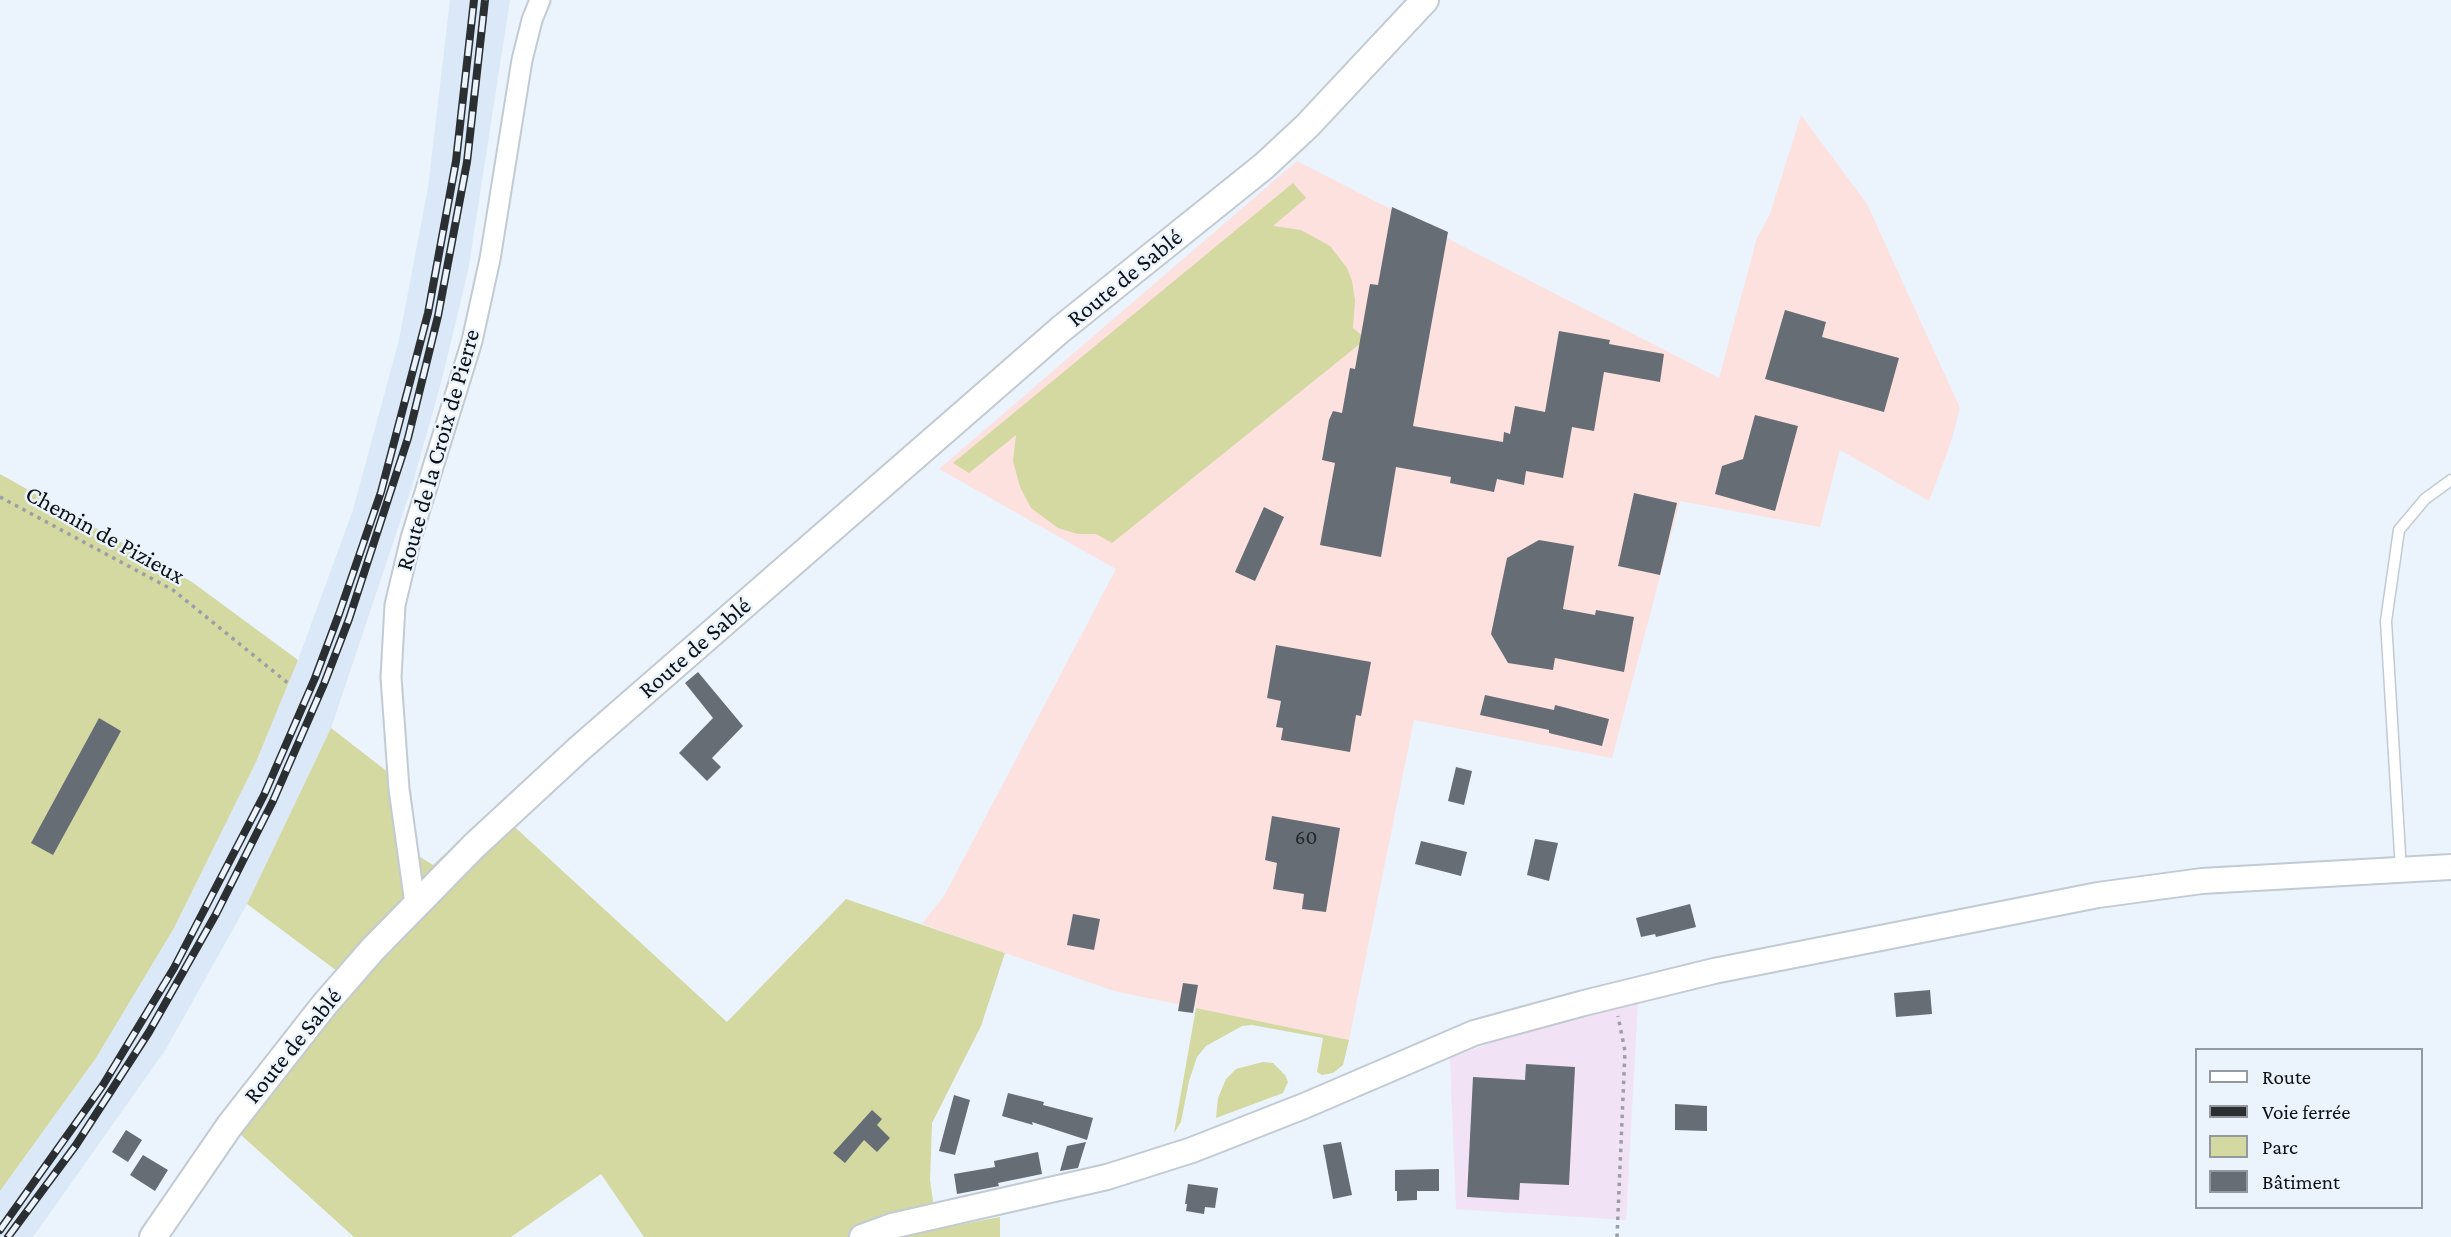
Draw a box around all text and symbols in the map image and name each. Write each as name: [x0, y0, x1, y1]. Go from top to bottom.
street label: Route de Sablé: [1062, 223, 1188, 333]
street label: Route de la Croix de Pierre: [390, 326, 486, 574]
street label: Chemin de Pizieux: [20, 479, 190, 591]
street label: Route de Sablé: [633, 591, 757, 705]
house number: 60: [1295, 825, 1317, 851]
street label: Route de Sablé: [238, 983, 348, 1109]
legend: [2196, 1048, 2423, 1209]
text: Route: [2262, 1065, 2311, 1089]
text: Voie ferrée: [2262, 1100, 2350, 1124]
text: Parc: [2262, 1135, 2298, 1159]
text: Bâtiment: [2262, 1170, 2340, 1194]

